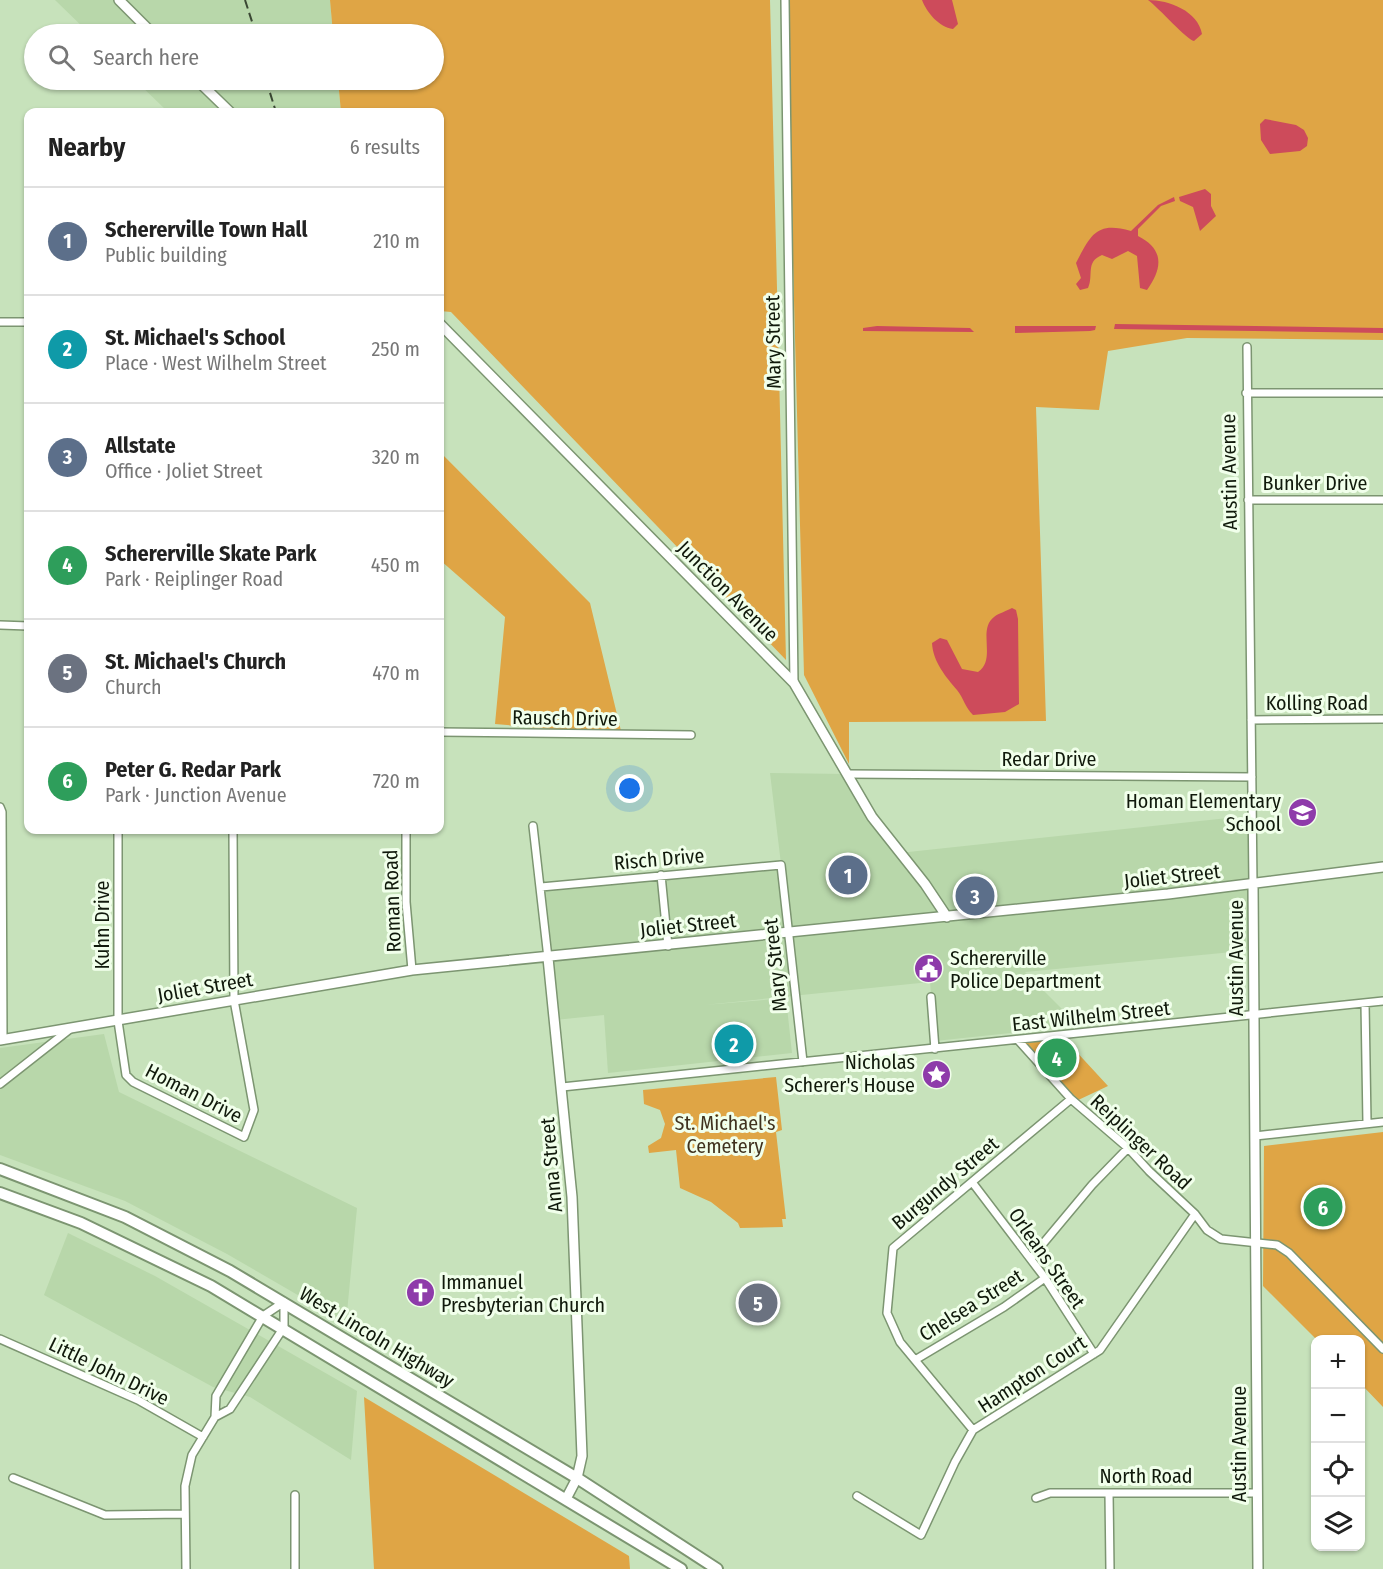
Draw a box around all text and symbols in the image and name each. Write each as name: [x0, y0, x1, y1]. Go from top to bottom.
search box: [24, 24, 444, 90]
icon: search: [45, 41, 78, 74]
text: Search here: [93, 44, 199, 71]
text: Nearby: [48, 132, 125, 163]
text: 6 results: [350, 135, 420, 159]
text: Schererville Town Hall: [105, 216, 308, 243]
text: 1: [63, 229, 72, 253]
text: 210 m: [373, 229, 420, 253]
text: Public building: [105, 243, 227, 267]
street label: Mary Street: [760, 294, 786, 389]
text: St. Michael's School: [105, 324, 285, 351]
text: 2: [63, 337, 72, 361]
text: 250 m: [372, 337, 420, 361]
text: Place · West Wilhelm Street: [105, 351, 327, 375]
street label: Austin Avenue: [1216, 414, 1242, 530]
text: Allstate: [105, 432, 176, 459]
text: 3: [63, 445, 72, 469]
text: 320 m: [372, 445, 420, 469]
text: Office · Joliet Street: [105, 459, 262, 483]
street label: Bunker Drive: [1263, 471, 1367, 495]
street label: Junction Avenue: [673, 536, 783, 646]
text: Schererville Skate Park: [105, 540, 316, 567]
text: 4: [62, 553, 73, 577]
text: 450 m: [371, 553, 420, 577]
text: Park · Reiplinger Road: [105, 567, 283, 591]
text: St. Michael's Church: [105, 648, 286, 675]
text: 5: [63, 661, 72, 685]
text: 470 m: [372, 661, 420, 685]
text: Church: [105, 675, 161, 699]
street label: Kolling Road: [1266, 691, 1368, 715]
street label: Rausch Drive: [512, 705, 618, 731]
street label: Redar Drive: [1001, 747, 1097, 771]
text: Peter G. Redar Park: [105, 756, 281, 783]
text: 6: [62, 769, 73, 793]
text: 720 m: [373, 769, 420, 793]
your location: [615, 774, 644, 803]
text: Park · Junction Avenue: [105, 783, 287, 807]
place label: Homan Elementary School: [1126, 789, 1281, 836]
school or university icon: Homan Elementary School: [1286, 796, 1318, 828]
street label: Risch Drive: [613, 843, 705, 875]
street label: Roman Road: [378, 849, 406, 953]
pin: 1: [828, 852, 868, 898]
street label: Joliet Street: [1123, 859, 1222, 893]
pin: 3: [956, 874, 994, 918]
street label: Kuhn Drive: [90, 881, 114, 969]
street label: Austin Avenue: [1224, 900, 1248, 1016]
street label: Joliet Street: [639, 908, 738, 942]
street label: Mary Street: [758, 917, 792, 1013]
place label: Schererville Police Department: [950, 946, 1102, 993]
public building icon: Schererville Police Department: [913, 953, 945, 985]
street label: Joliet Street: [155, 967, 255, 1007]
street label: East Wilhelm Street: [1011, 996, 1172, 1036]
pin: 2: [714, 1022, 754, 1066]
pin: 4: [1038, 1036, 1076, 1080]
place label: Nicholas Scherer's House: [784, 1050, 915, 1097]
street label: Homan Drive: [142, 1058, 246, 1128]
place icon: Nicholas Scherer's House: [920, 1058, 952, 1090]
street label: Reiplinger Road: [1086, 1089, 1196, 1195]
park label: St. Michael's Cemetery: [675, 1111, 775, 1158]
street label: Anna Street: [535, 1116, 567, 1214]
street label: Burgundy Street: [887, 1131, 1004, 1235]
pin: 6: [1304, 1184, 1342, 1230]
street label: Orleans Street: [1004, 1203, 1091, 1313]
street label: Chelsea Street: [915, 1263, 1028, 1346]
place label: Immanuel Presbyterian Church: [441, 1270, 605, 1317]
church icon: Immanuel Presbyterian Church: [404, 1277, 436, 1309]
pin: 5: [738, 1280, 777, 1326]
street label: West Lincoln Highway: [295, 1281, 459, 1393]
street label: Hampton Court: [973, 1330, 1091, 1418]
street label: Little John Drive: [45, 1332, 173, 1410]
map controls: [1311, 1335, 1365, 1551]
button: +: [1311, 1335, 1365, 1389]
street label: Austin Avenue: [1227, 1386, 1251, 1502]
button: −: [1311, 1389, 1365, 1443]
button: locate: [1311, 1443, 1365, 1497]
street label: North Road: [1100, 1464, 1192, 1488]
button: layers: [1311, 1497, 1365, 1551]

